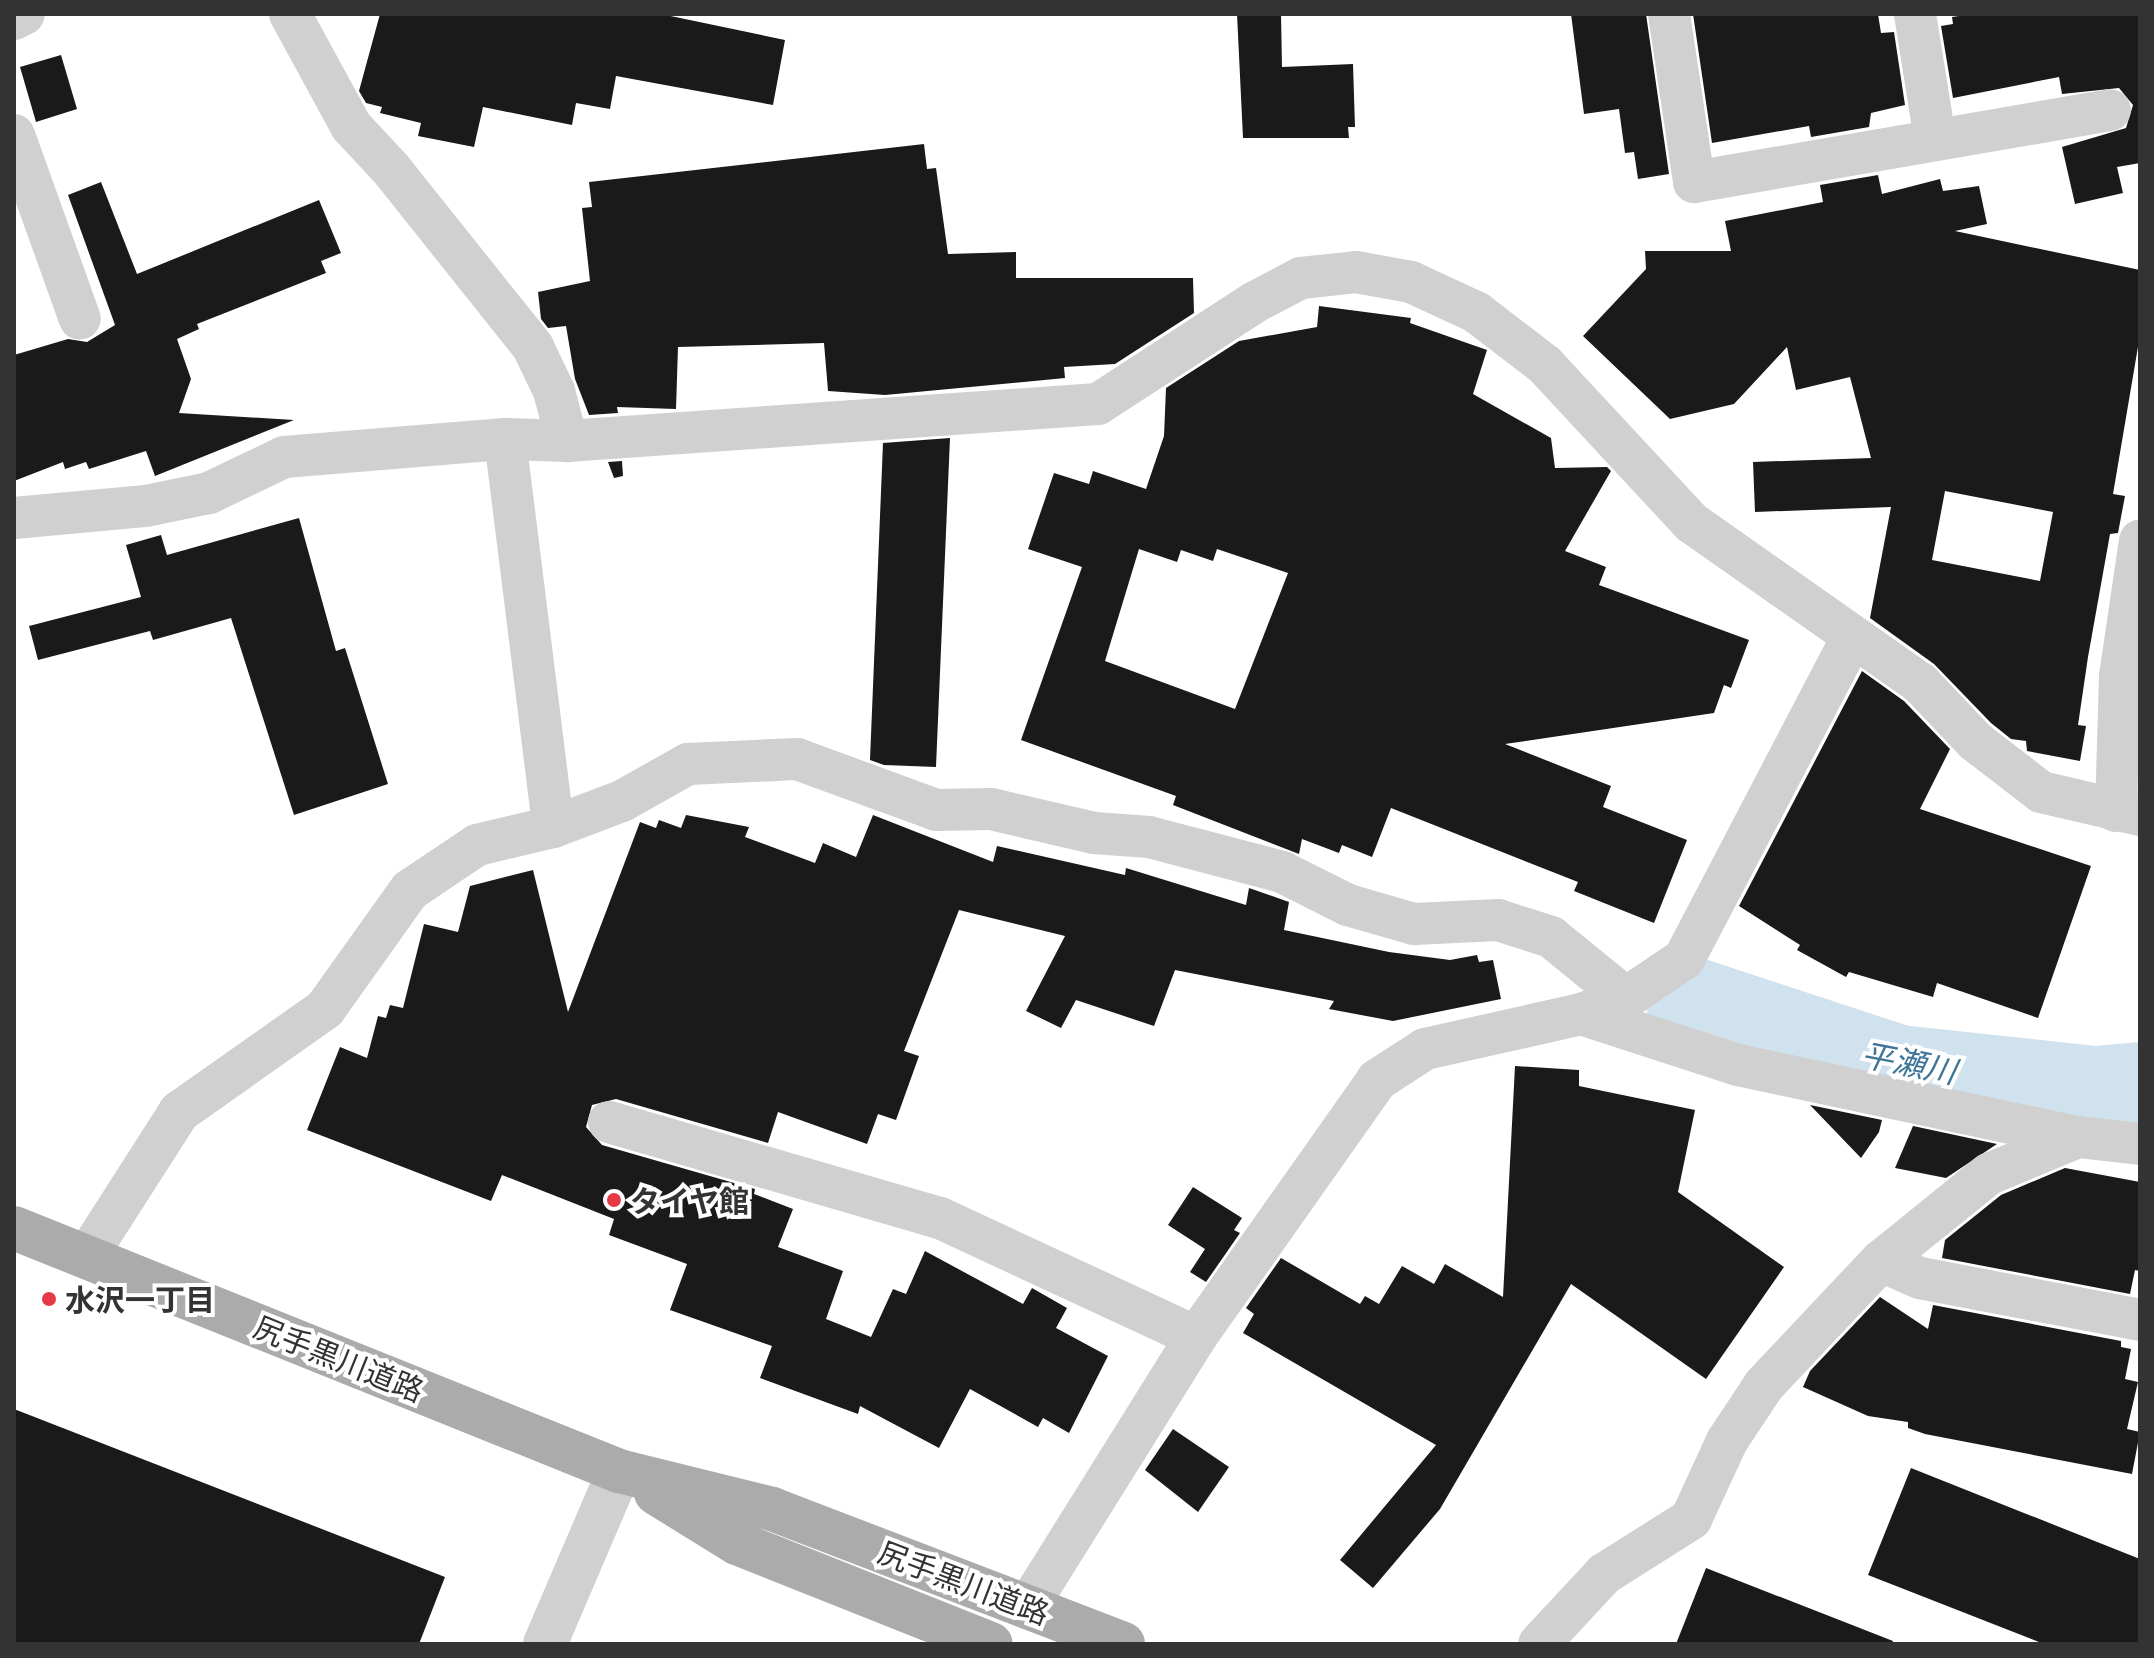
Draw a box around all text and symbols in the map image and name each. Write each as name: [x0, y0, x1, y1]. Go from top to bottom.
water label: 平瀬川: [1858, 1034, 1960, 1090]
place label: タイヤ館: [630, 1182, 750, 1218]
marker: タイヤ館: [605, 1191, 623, 1209]
place label: 水沢一丁目: [65, 1281, 215, 1317]
marker: 水沢一丁目: [40, 1290, 58, 1308]
street label: 尻手黒川道路: [249, 1308, 429, 1408]
street label: 尻手黒川道路: [874, 1533, 1054, 1631]

